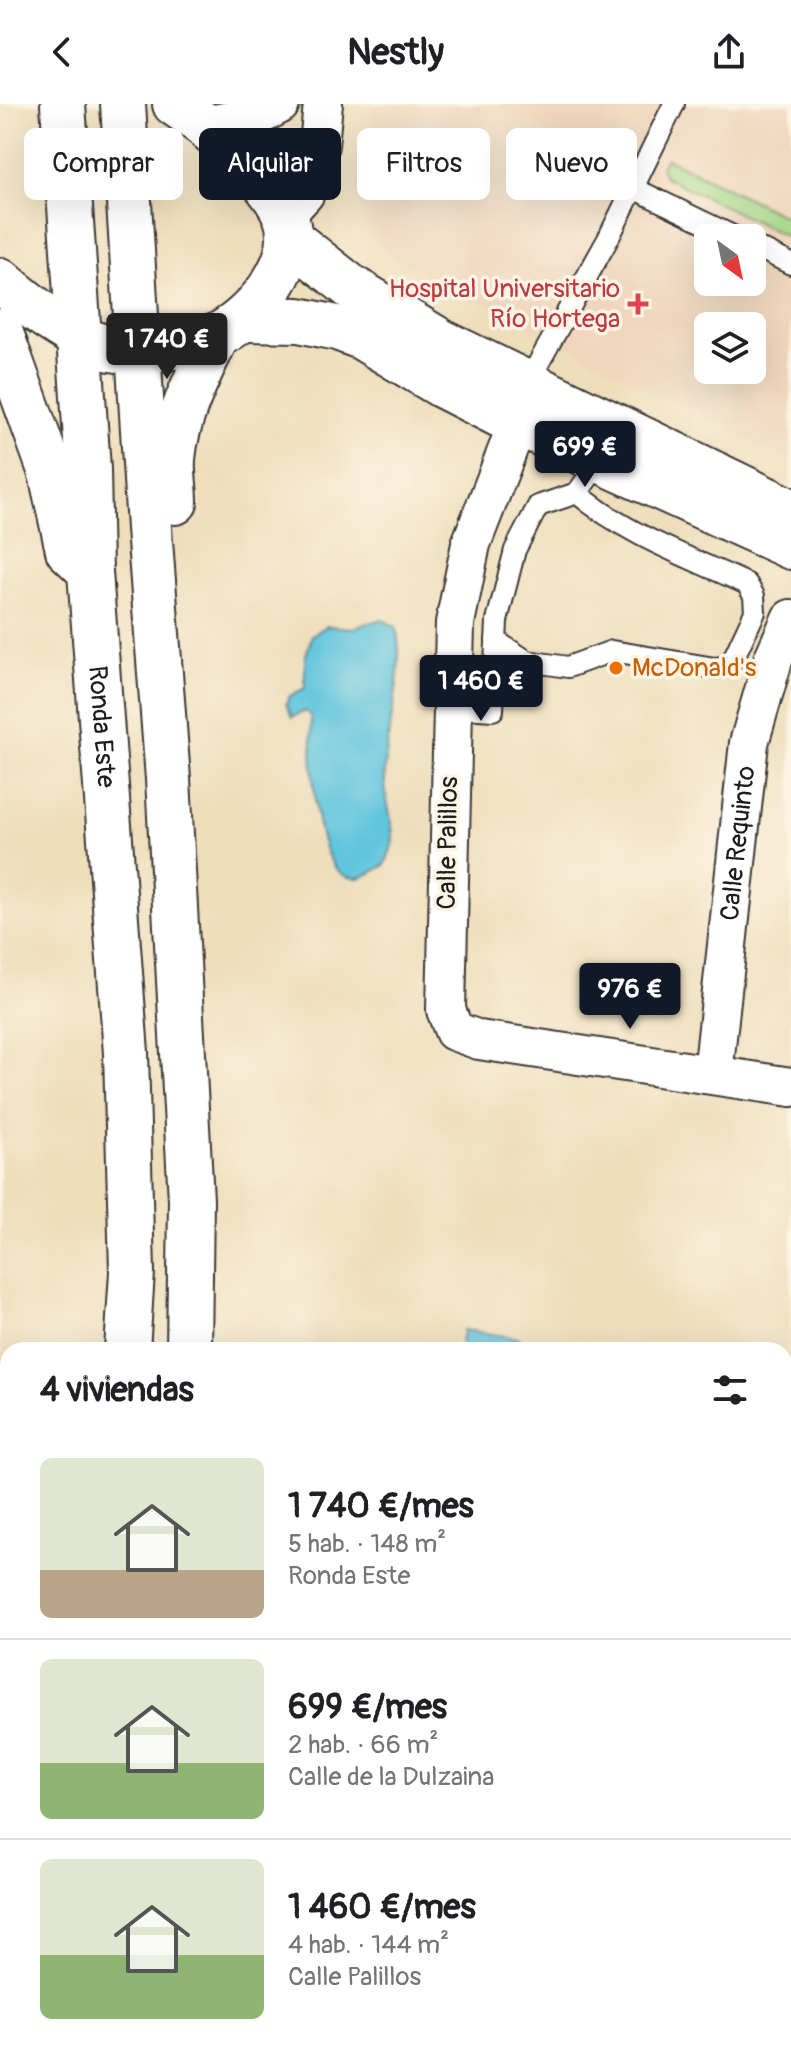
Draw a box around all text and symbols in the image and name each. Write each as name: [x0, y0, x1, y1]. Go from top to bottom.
icon: back: [40, 30, 84, 74]
text: Nestly: [347, 30, 444, 75]
icon: share: [707, 30, 751, 74]
chip: Comprar: [24, 128, 183, 200]
chip: Alquilar: [199, 128, 341, 200]
chip: Filtros: [357, 128, 490, 200]
chip: Nuevo: [506, 128, 637, 200]
north arrow: [694, 224, 766, 296]
map controls: [694, 224, 766, 384]
place label: Hospital Universitario Río Hortega: [389, 273, 620, 335]
marker: Hospital Universitario Río Hortega: [627, 293, 649, 315]
button: layers: [694, 312, 766, 384]
pin: 1 740 €: [93, 313, 241, 381]
text: 1 740 €: [124, 323, 210, 355]
pin: 699 €: [529, 421, 641, 489]
text: 699 €: [553, 431, 617, 463]
place label: McDonald's: [632, 652, 757, 684]
pin: 1 460 €: [407, 655, 555, 723]
marker: McDonald's: [607, 659, 625, 677]
street label: Ronda Este: [81, 664, 122, 789]
text: 1 460 €: [438, 665, 524, 697]
street label: Calle Requinto: [714, 764, 762, 922]
street label: Calle Palillos: [431, 776, 465, 910]
pin: 976 €: [574, 963, 686, 1031]
text: 976 €: [597, 973, 663, 1005]
icon: filters: [708, 1368, 752, 1412]
text: 4 viviendas: [40, 1369, 194, 1412]
text: 1 740 €/mes: [288, 1485, 474, 1528]
icon: home: [104, 1490, 200, 1586]
text: 5 hab. · 148 m²: [288, 1528, 446, 1560]
text: Ronda Este: [288, 1560, 410, 1592]
text: 699 €/mes: [288, 1686, 447, 1729]
icon: home: [104, 1691, 200, 1787]
text: 2 hab. · 66 m²: [288, 1729, 439, 1761]
text: Calle de la Dulzaina: [288, 1761, 494, 1793]
text: 1 460 €/mes: [288, 1886, 476, 1929]
icon: home: [104, 1891, 200, 1987]
text: 4 hab. · 144 m²: [288, 1929, 449, 1961]
text: Calle Palillos: [288, 1961, 421, 1993]

